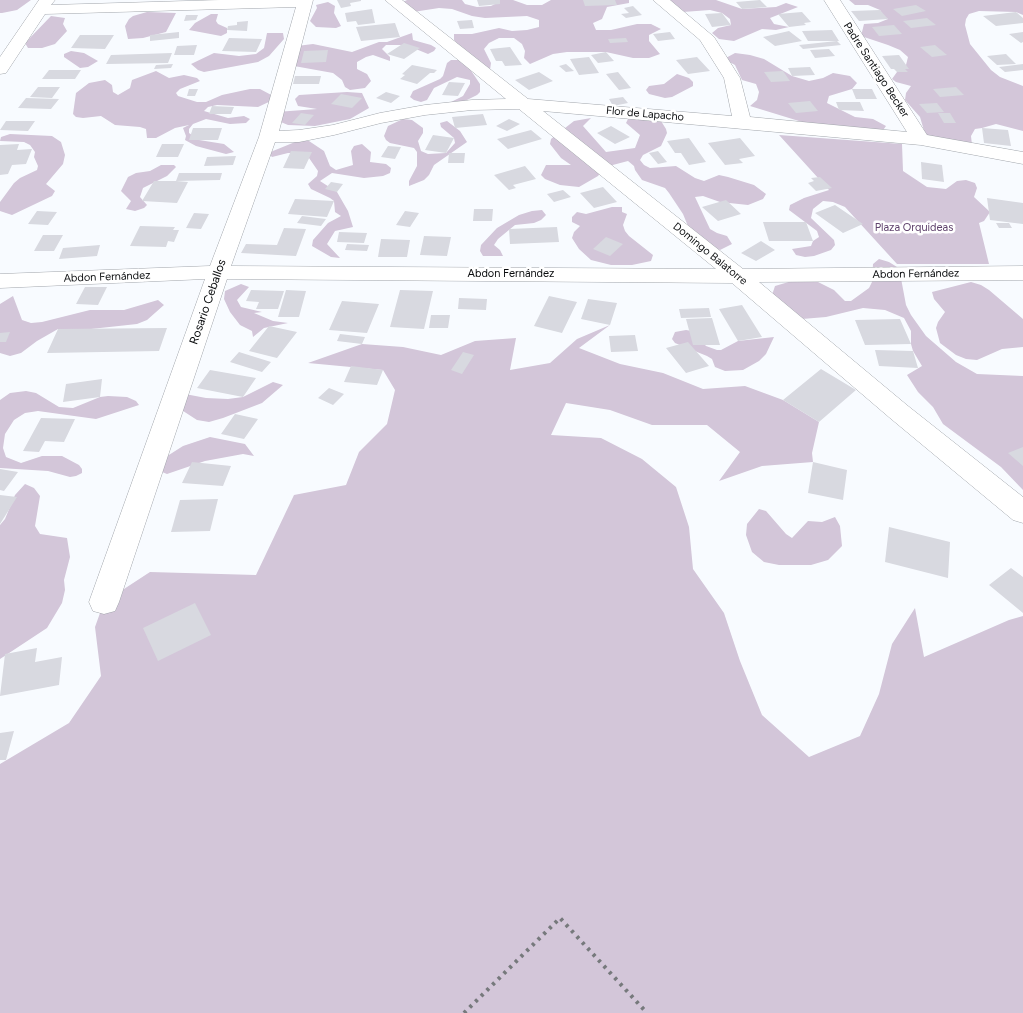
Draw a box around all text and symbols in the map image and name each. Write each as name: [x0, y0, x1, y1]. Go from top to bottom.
street label: Padre Santiago Becker: [840, 20, 912, 120]
street label: Flor de Lapacho: [605, 104, 685, 124]
street label: Domingo Balatorre: [670, 220, 750, 288]
park label: Plaza Orquideas: [875, 221, 953, 235]
street label: Rosario Ceballos: [187, 258, 229, 346]
street label: Abdon Fernández: [468, 267, 554, 281]
street label: Abdon Fernández: [872, 267, 960, 281]
street label: Abdon Fernández: [63, 269, 151, 285]

